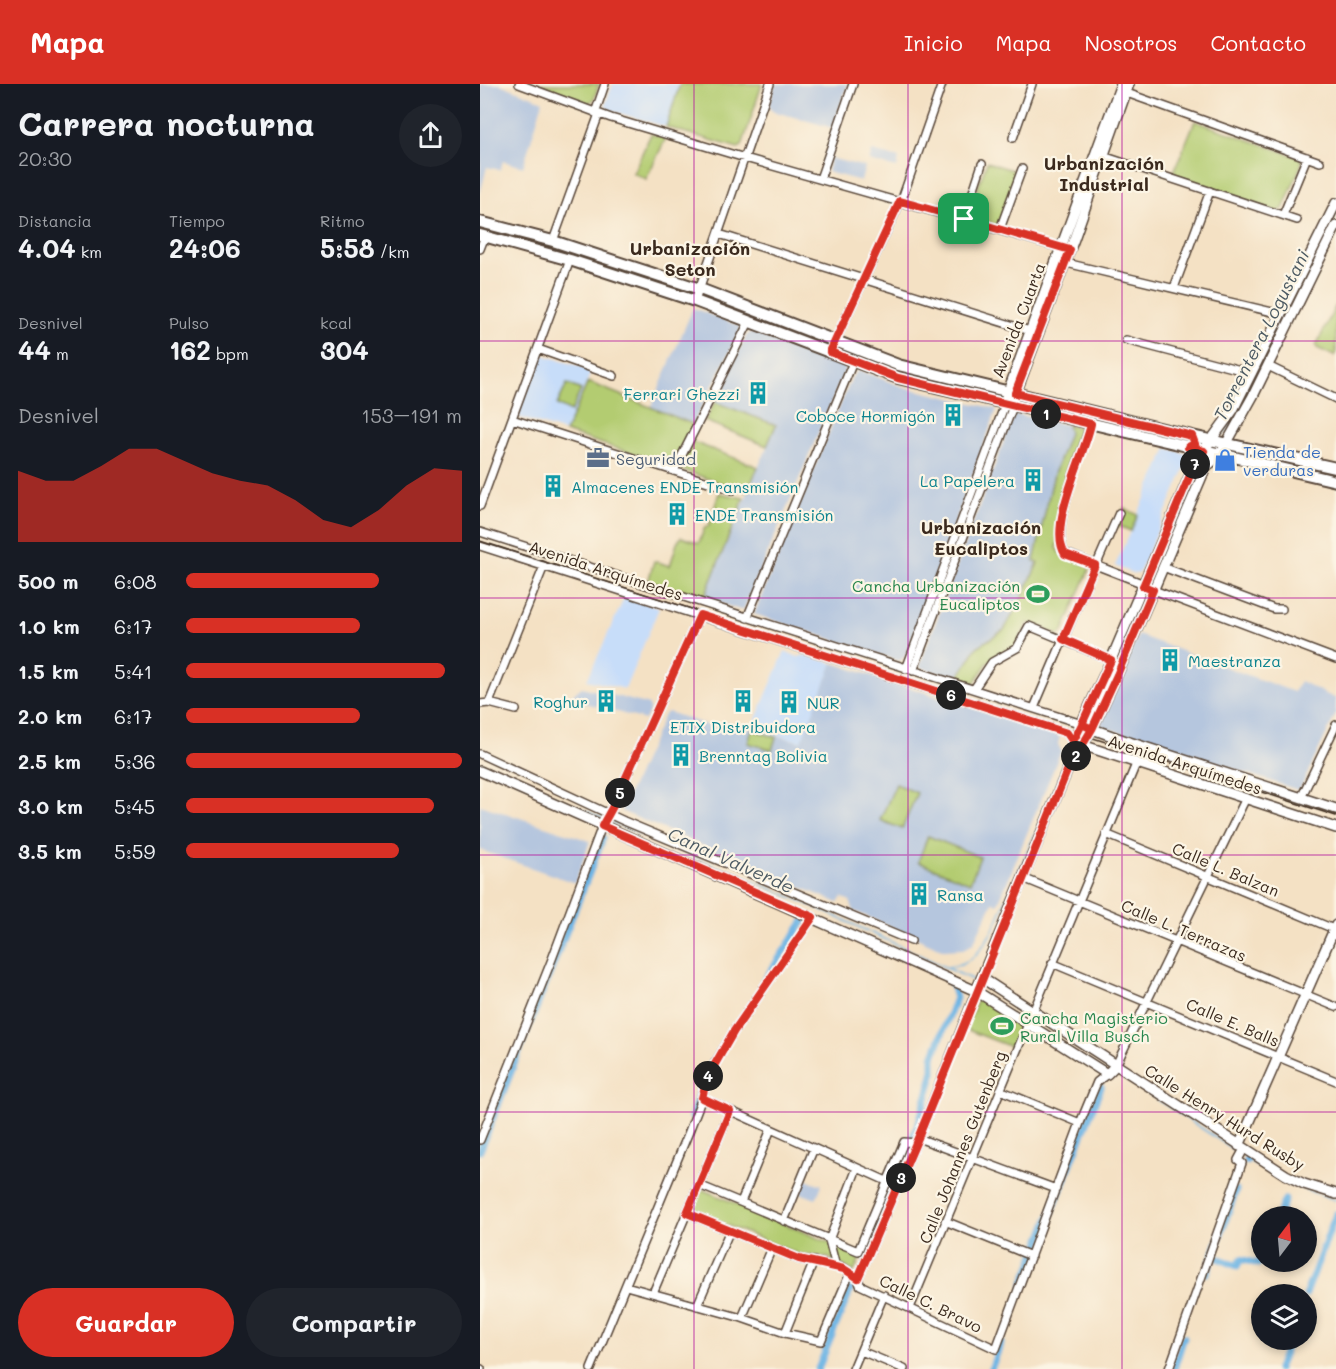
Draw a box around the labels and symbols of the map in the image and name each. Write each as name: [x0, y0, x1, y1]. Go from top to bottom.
district label: Urbanización Industrial: [1044, 151, 1164, 196]
pin: [938, 193, 989, 244]
district label: Urbanización Seton: [630, 236, 750, 281]
water label: Torrentera Logustani: [1207, 245, 1315, 425]
street label: Avenida Cuarta: [986, 259, 1050, 381]
building icon: Ferrari Ghezzi: [745, 380, 771, 406]
place label: Ferrari Ghezzi: [624, 383, 740, 404]
pin: 1: [1031, 399, 1061, 429]
building icon: Coboce Hormigón: [940, 402, 966, 428]
place label: Coboce Hormigón: [796, 405, 935, 426]
place label: Tienda de verduras: [1243, 441, 1321, 480]
office icon: Seguridad: [585, 445, 611, 471]
shop icon: Tienda de verduras: [1212, 447, 1238, 473]
place label: Seguridad: [616, 448, 696, 469]
pin: 7: [1180, 449, 1210, 479]
building icon: La Papelera: [1020, 467, 1046, 493]
place label: La Papelera: [920, 470, 1015, 491]
building icon: Almacenes ENDE Transmisión: [540, 473, 566, 499]
place label: Almacenes ENDE Transmisión: [571, 476, 798, 497]
building icon: ENDE Transmisión: [664, 501, 690, 527]
place label: ENDE Transmisión: [695, 504, 833, 525]
district label: Urbanización Eucaliptos: [921, 515, 1041, 560]
street label: Avenida Arquímedes: [526, 535, 686, 605]
place label: Cancha Urbanización Eucaliptos: [852, 575, 1020, 614]
sports icon: Cancha Urbanización Eucaliptos: [1025, 581, 1051, 607]
building icon: Maestranza: [1157, 647, 1183, 673]
place label: Maestranza: [1188, 650, 1281, 671]
pin: 6: [936, 680, 966, 710]
building icon: Roghur: [593, 688, 619, 714]
building icon: ETIX Distribuidora: [730, 688, 756, 714]
building icon: NUR: [776, 689, 802, 715]
place label: Roghur: [533, 691, 588, 712]
place label: NUR: [807, 692, 840, 713]
place label: ETIX Distribuidora: [670, 716, 816, 737]
street label: Avenida Arquímedes: [1105, 729, 1265, 799]
pin: 2: [1061, 741, 1091, 771]
building icon: Brenntag Bolivia: [668, 742, 694, 768]
place label: Brenntag Bolivia: [699, 745, 828, 766]
pin: 5: [605, 778, 635, 808]
water label: Canal Valverde: [664, 821, 798, 899]
street label: Calle L. Balzan: [1169, 837, 1283, 901]
building icon: Ransa: [906, 881, 932, 907]
place label: Ransa: [937, 884, 984, 905]
street label: Calle L. Terrazas: [1118, 894, 1250, 966]
street label: Calle E. Balls: [1183, 993, 1283, 1051]
place label: Cancha Magisterio Rural Villa Busch: [1020, 1007, 1168, 1046]
sports icon: Cancha Magisterio Rural Villa Busch: [989, 1013, 1015, 1039]
street label: Calle Johannes Gutenberg: [914, 1048, 1010, 1246]
street label: Calle Henry Hurd Rusby: [1141, 1059, 1309, 1175]
pin: 4: [693, 1061, 723, 1091]
pin: 3: [886, 1163, 916, 1193]
north arrow: [1251, 1206, 1317, 1272]
street label: Calle C. Bravo: [876, 1269, 986, 1337]

